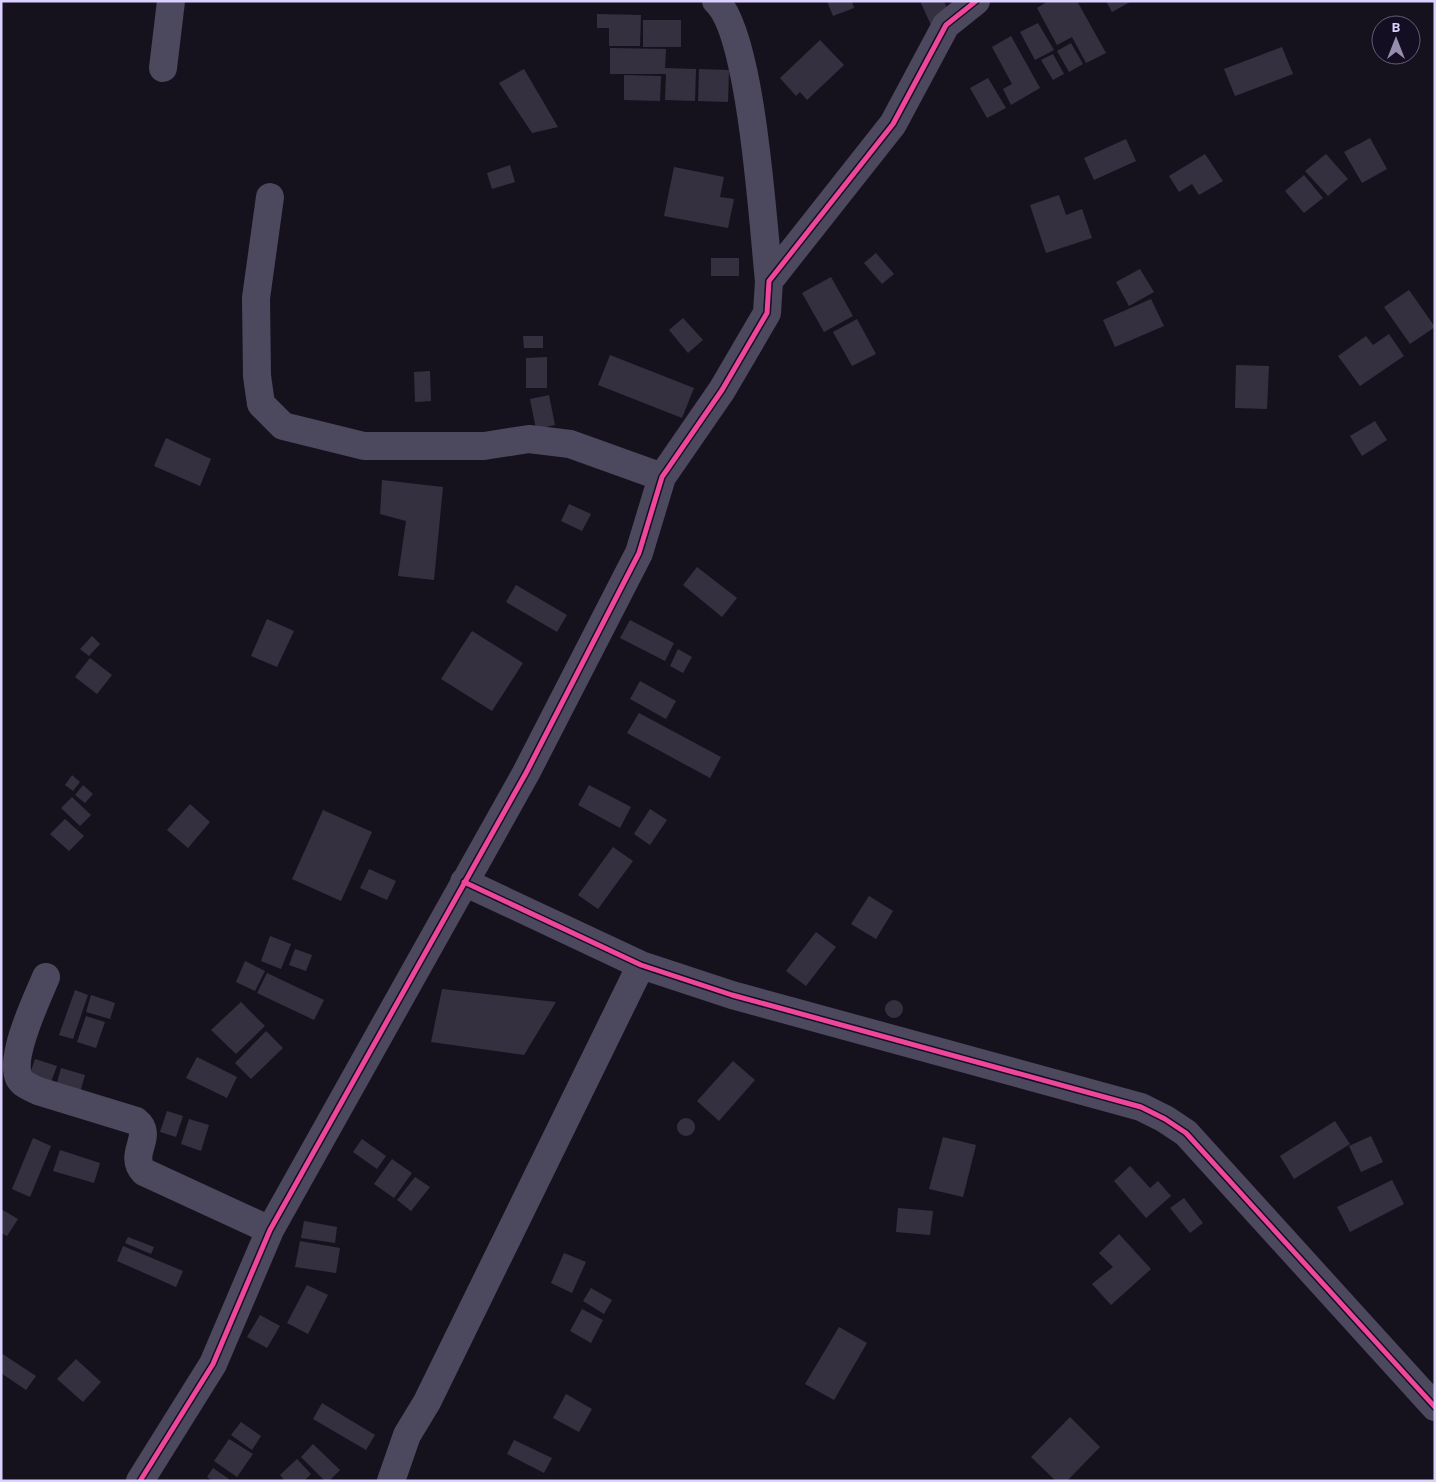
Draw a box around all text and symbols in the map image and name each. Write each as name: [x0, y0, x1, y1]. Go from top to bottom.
north arrow: [1371, 15, 1421, 65]
text: B: [1392, 18, 1400, 35]

